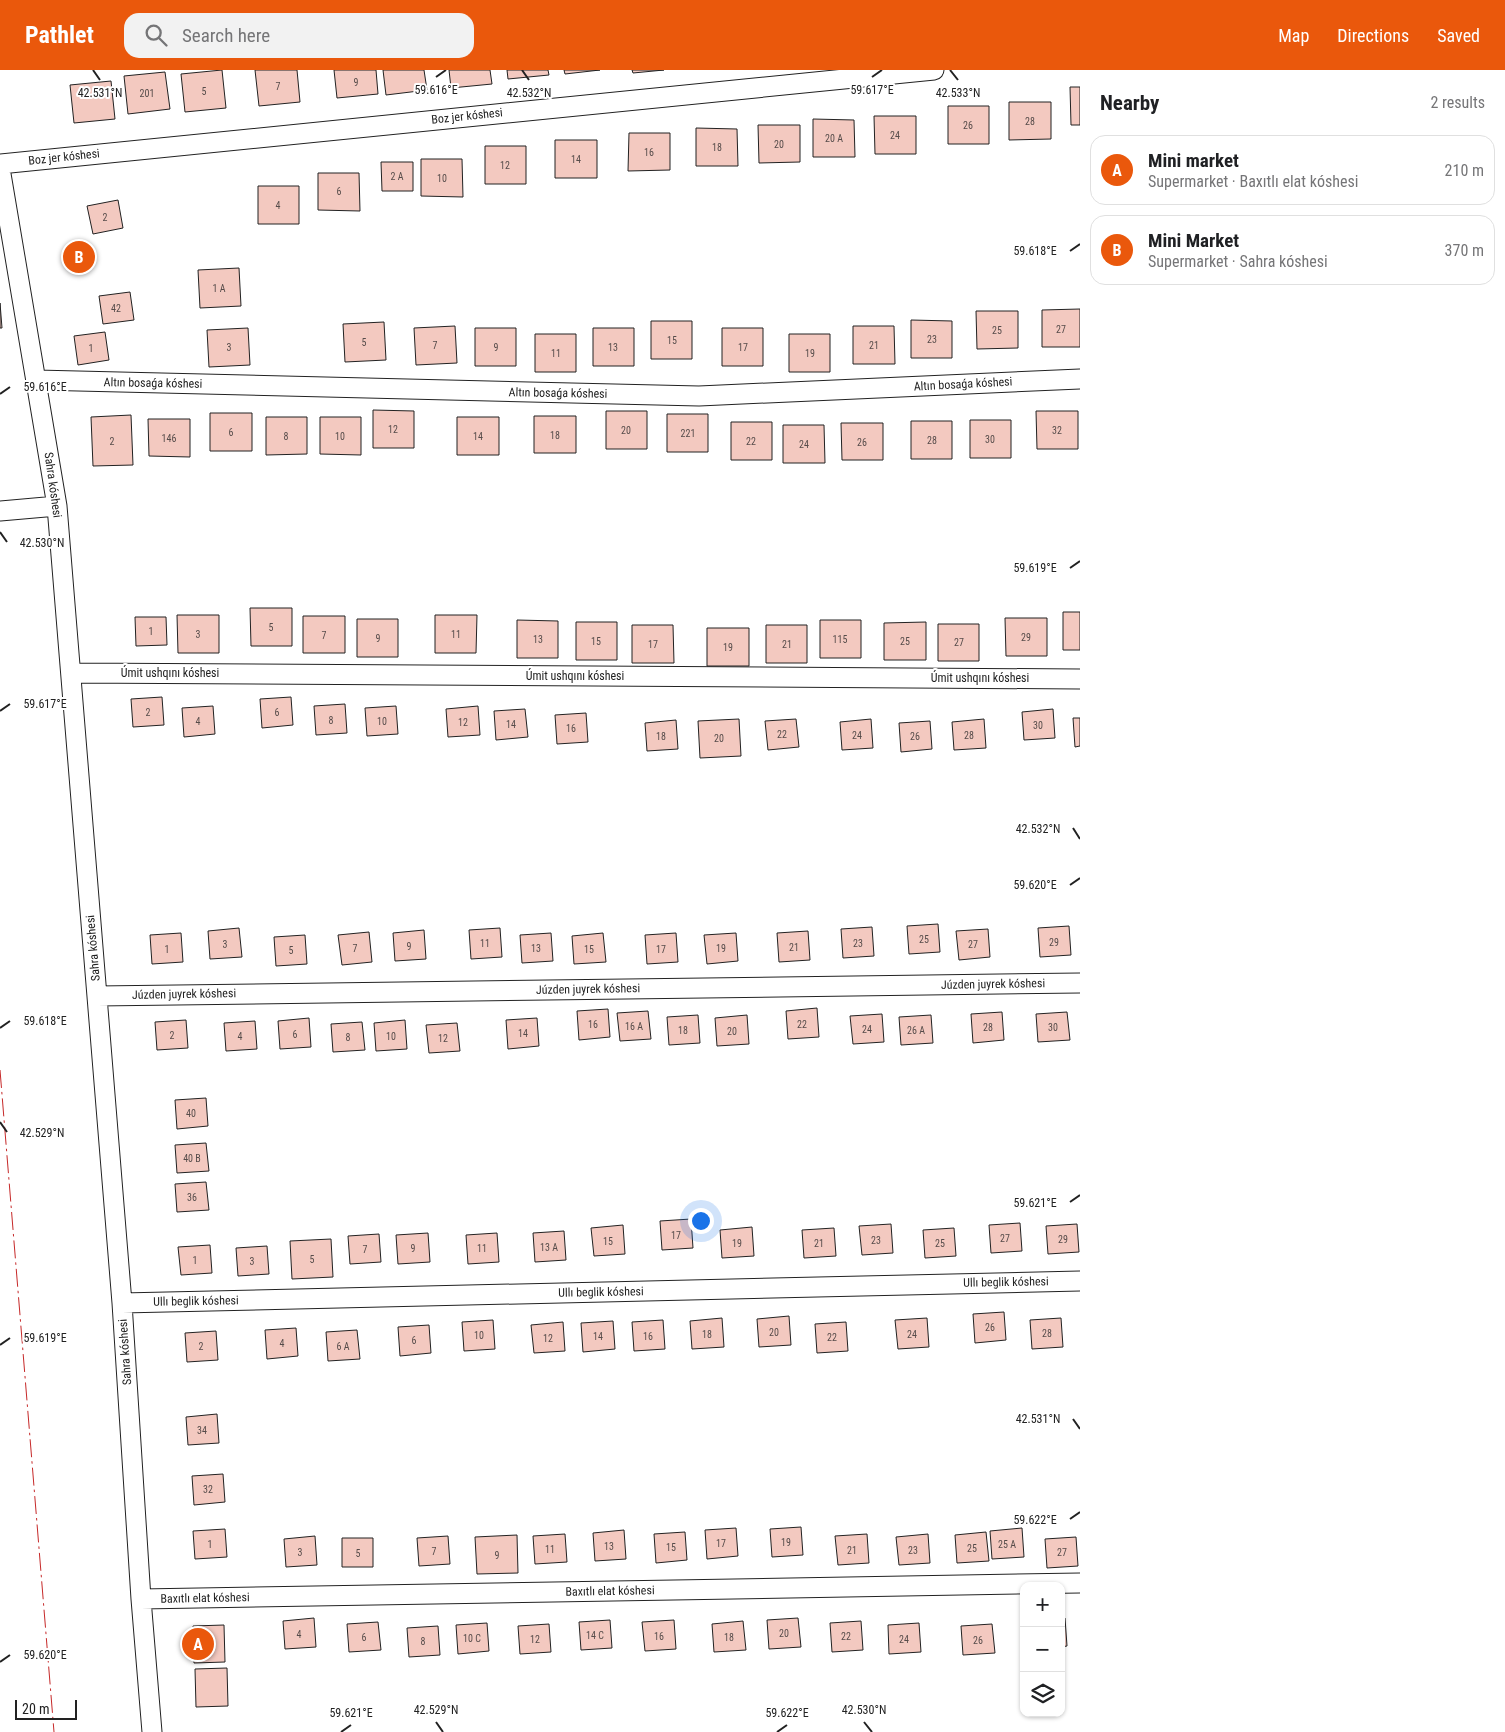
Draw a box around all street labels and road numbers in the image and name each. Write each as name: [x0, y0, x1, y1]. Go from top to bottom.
street label: Boz jer kóshesi: [431, 105, 503, 127]
street label: Boz jer kóshesi: [28, 146, 100, 168]
street label: Altın bosaǵa kóshesi: [913, 374, 1013, 394]
street label: Altın bosaǵa kóshesi: [104, 375, 202, 391]
street label: Altın bosaǵa kóshesi: [509, 385, 607, 401]
street label: Sahra kóshesi: [41, 451, 65, 519]
street label: Úmit ushqını kóshesi: [121, 665, 219, 680]
street label: Úmit ushqını kóshesi: [526, 668, 624, 683]
street label: Úmit ushqını kóshesi: [931, 670, 1029, 685]
street label: Sahra kóshesi: [83, 914, 103, 982]
street label: Júzden juyrek kóshesi: [941, 976, 1045, 992]
street label: Júzden juyrek kóshesi: [536, 981, 640, 997]
street label: Júzden juyrek kóshesi: [132, 986, 236, 1002]
street label: Ullı beglik kóshesi: [963, 1274, 1049, 1290]
street label: Ullı beglik kóshesi: [558, 1284, 644, 1300]
street label: Ullı beglik kóshesi: [153, 1293, 239, 1309]
street label: Sahra kóshesi: [116, 1318, 134, 1386]
street label: Baxıtlı elat kóshesi: [565, 1583, 655, 1599]
street label: Baxıtlı elat kóshesi: [160, 1590, 250, 1606]

